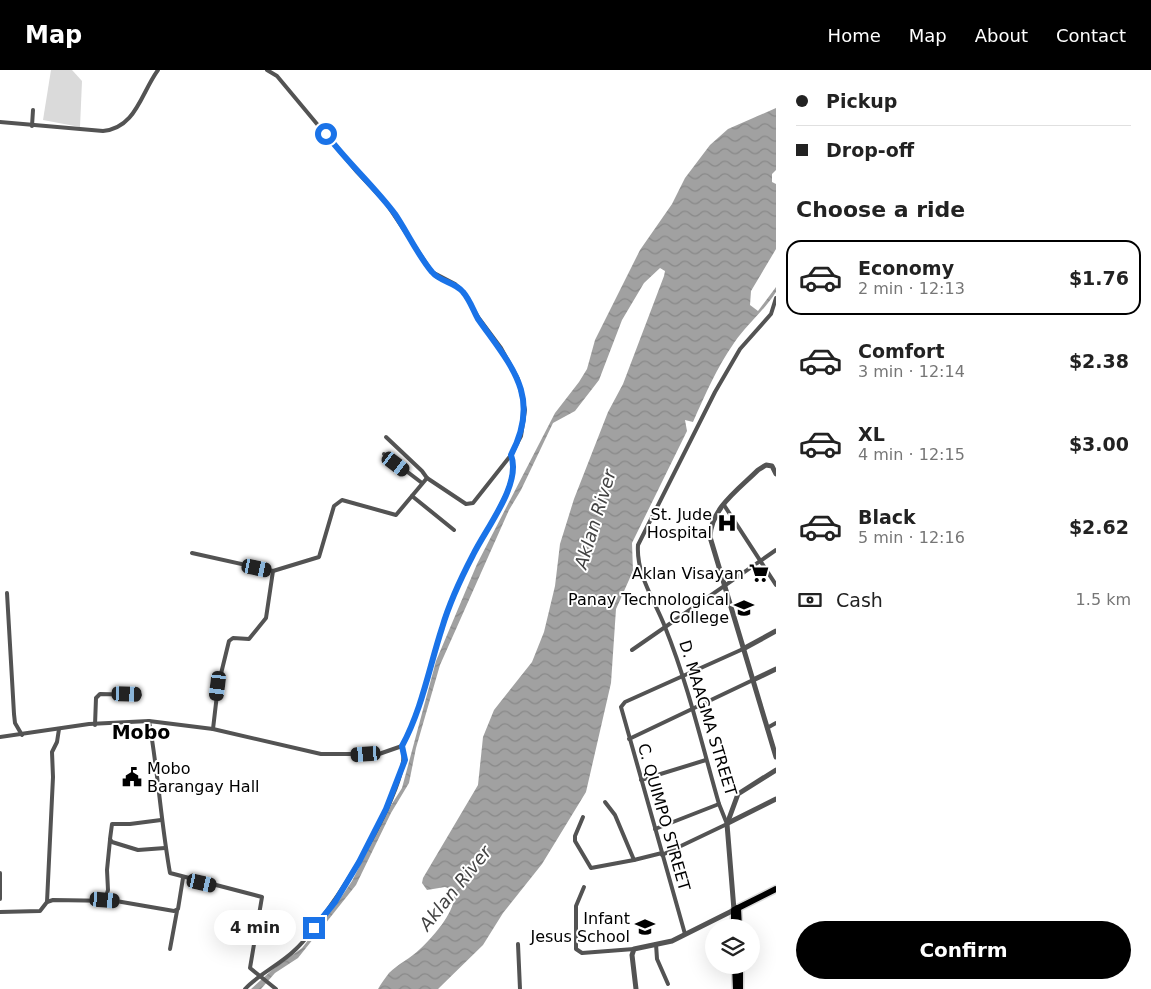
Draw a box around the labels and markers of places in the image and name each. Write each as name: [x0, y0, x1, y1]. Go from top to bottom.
place label: St. Jude Hospital: [647, 505, 712, 542]
hospital icon: St. Jude Hospital: [716, 512, 738, 534]
supermarket icon: Aklan Visayan: [748, 562, 770, 584]
place label: Aklan Visayan: [632, 564, 744, 583]
place label: Panay Technological College: [568, 590, 729, 627]
school or university icon: Panay Technological College: [733, 597, 755, 619]
place label: Mobo Barangay Hall: [147, 759, 260, 796]
public building icon: Mobo Barangay Hall: [121, 766, 143, 788]
place label: Infant Jesus School: [529, 909, 630, 946]
school or university icon: Infant Jesus School: [634, 916, 656, 938]

